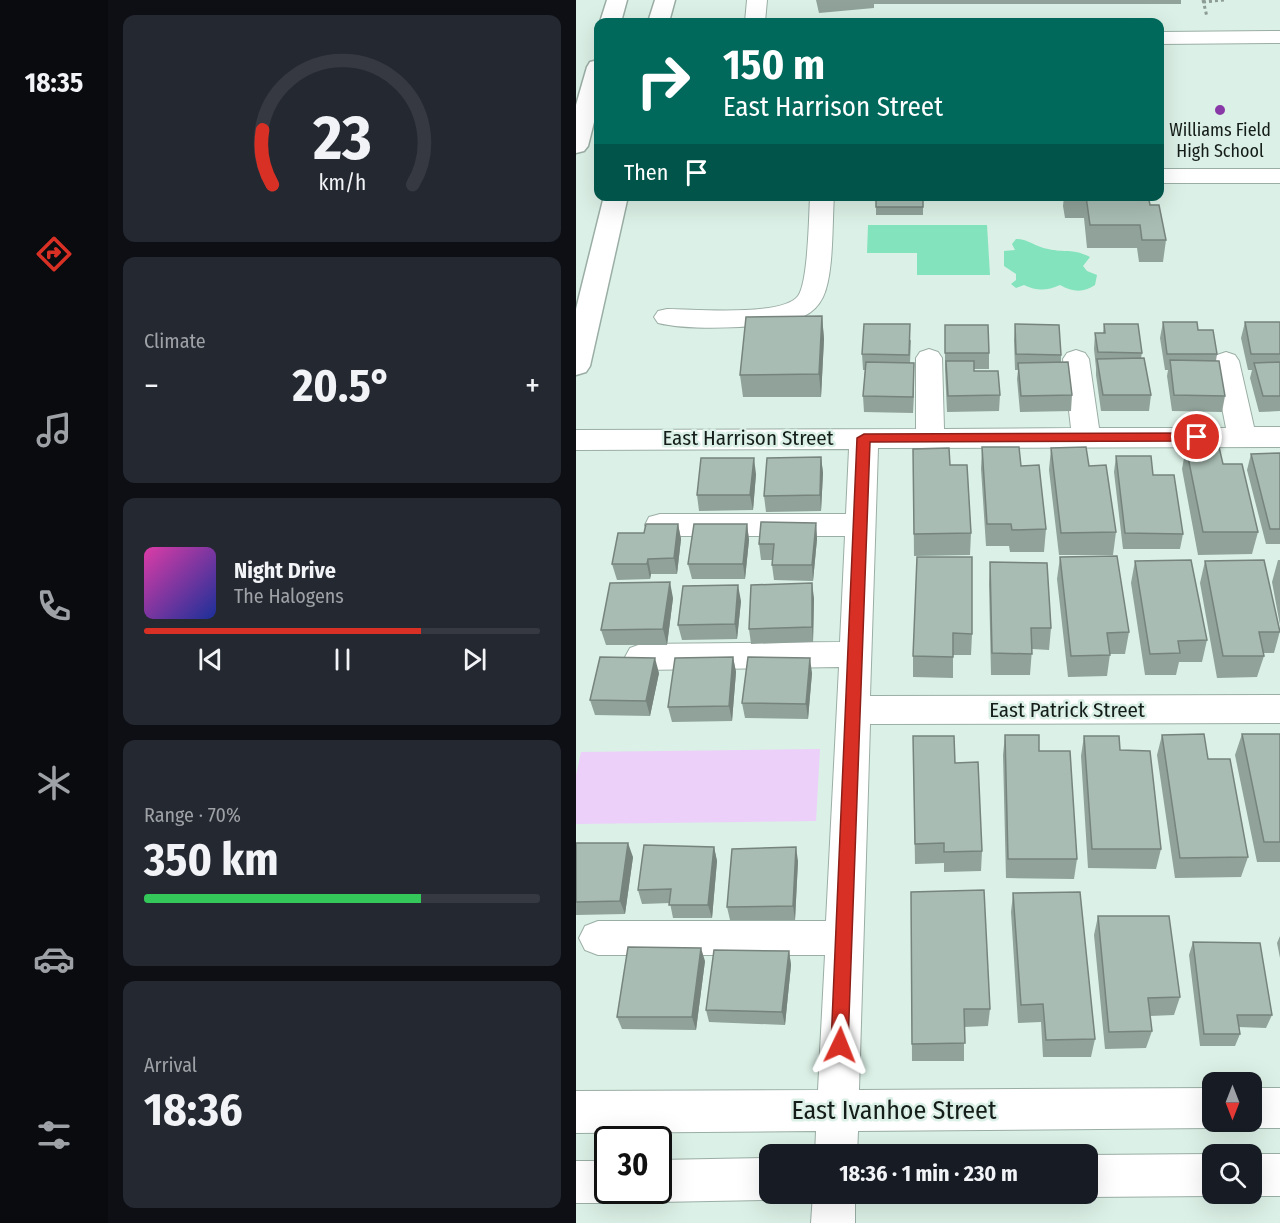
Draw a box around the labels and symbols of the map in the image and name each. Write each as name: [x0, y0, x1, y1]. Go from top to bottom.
marker: Williams Field High School: [1213, 103, 1227, 117]
place label: Williams Field High School: [1169, 119, 1271, 162]
pin: [1171, 411, 1222, 462]
street label: East Harrison Street: [662, 425, 834, 451]
street label: East Patrick Street: [989, 697, 1145, 723]
position arrow: [808, 1013, 872, 1077]
north arrow: [1202, 1072, 1262, 1132]
street label: East Ivanhoe Street: [792, 1095, 997, 1126]
speed limit sign: 30: [594, 1126, 672, 1204]

